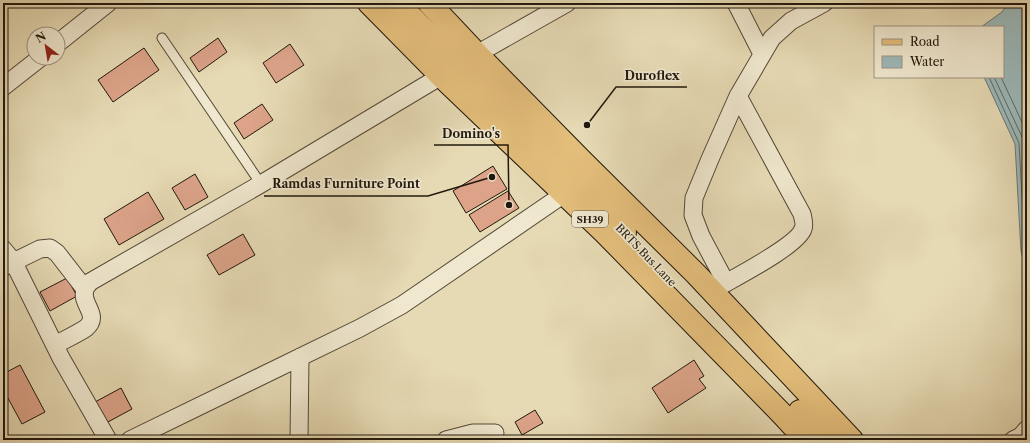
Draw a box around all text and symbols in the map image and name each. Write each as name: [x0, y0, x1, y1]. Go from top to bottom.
north arrow: [26, 26, 66, 66]
legend: [874, 26, 1004, 78]
text: N: [33, 29, 49, 46]
text: Road: [910, 34, 940, 49]
text: Water: [909, 54, 944, 69]
callout: Duroflex: [616, 63, 687, 87]
text: Duroflex: [624, 68, 680, 83]
callout: Domino's: [434, 121, 508, 145]
text: Domino's: [442, 126, 500, 141]
callout: Ramdas Furniture Point: [264, 172, 428, 196]
text: Ramdas Furniture Point: [272, 176, 420, 191]
road number: SH39: [572, 211, 608, 227]
street label: BRTS Bus Lane: [613, 221, 679, 289]

